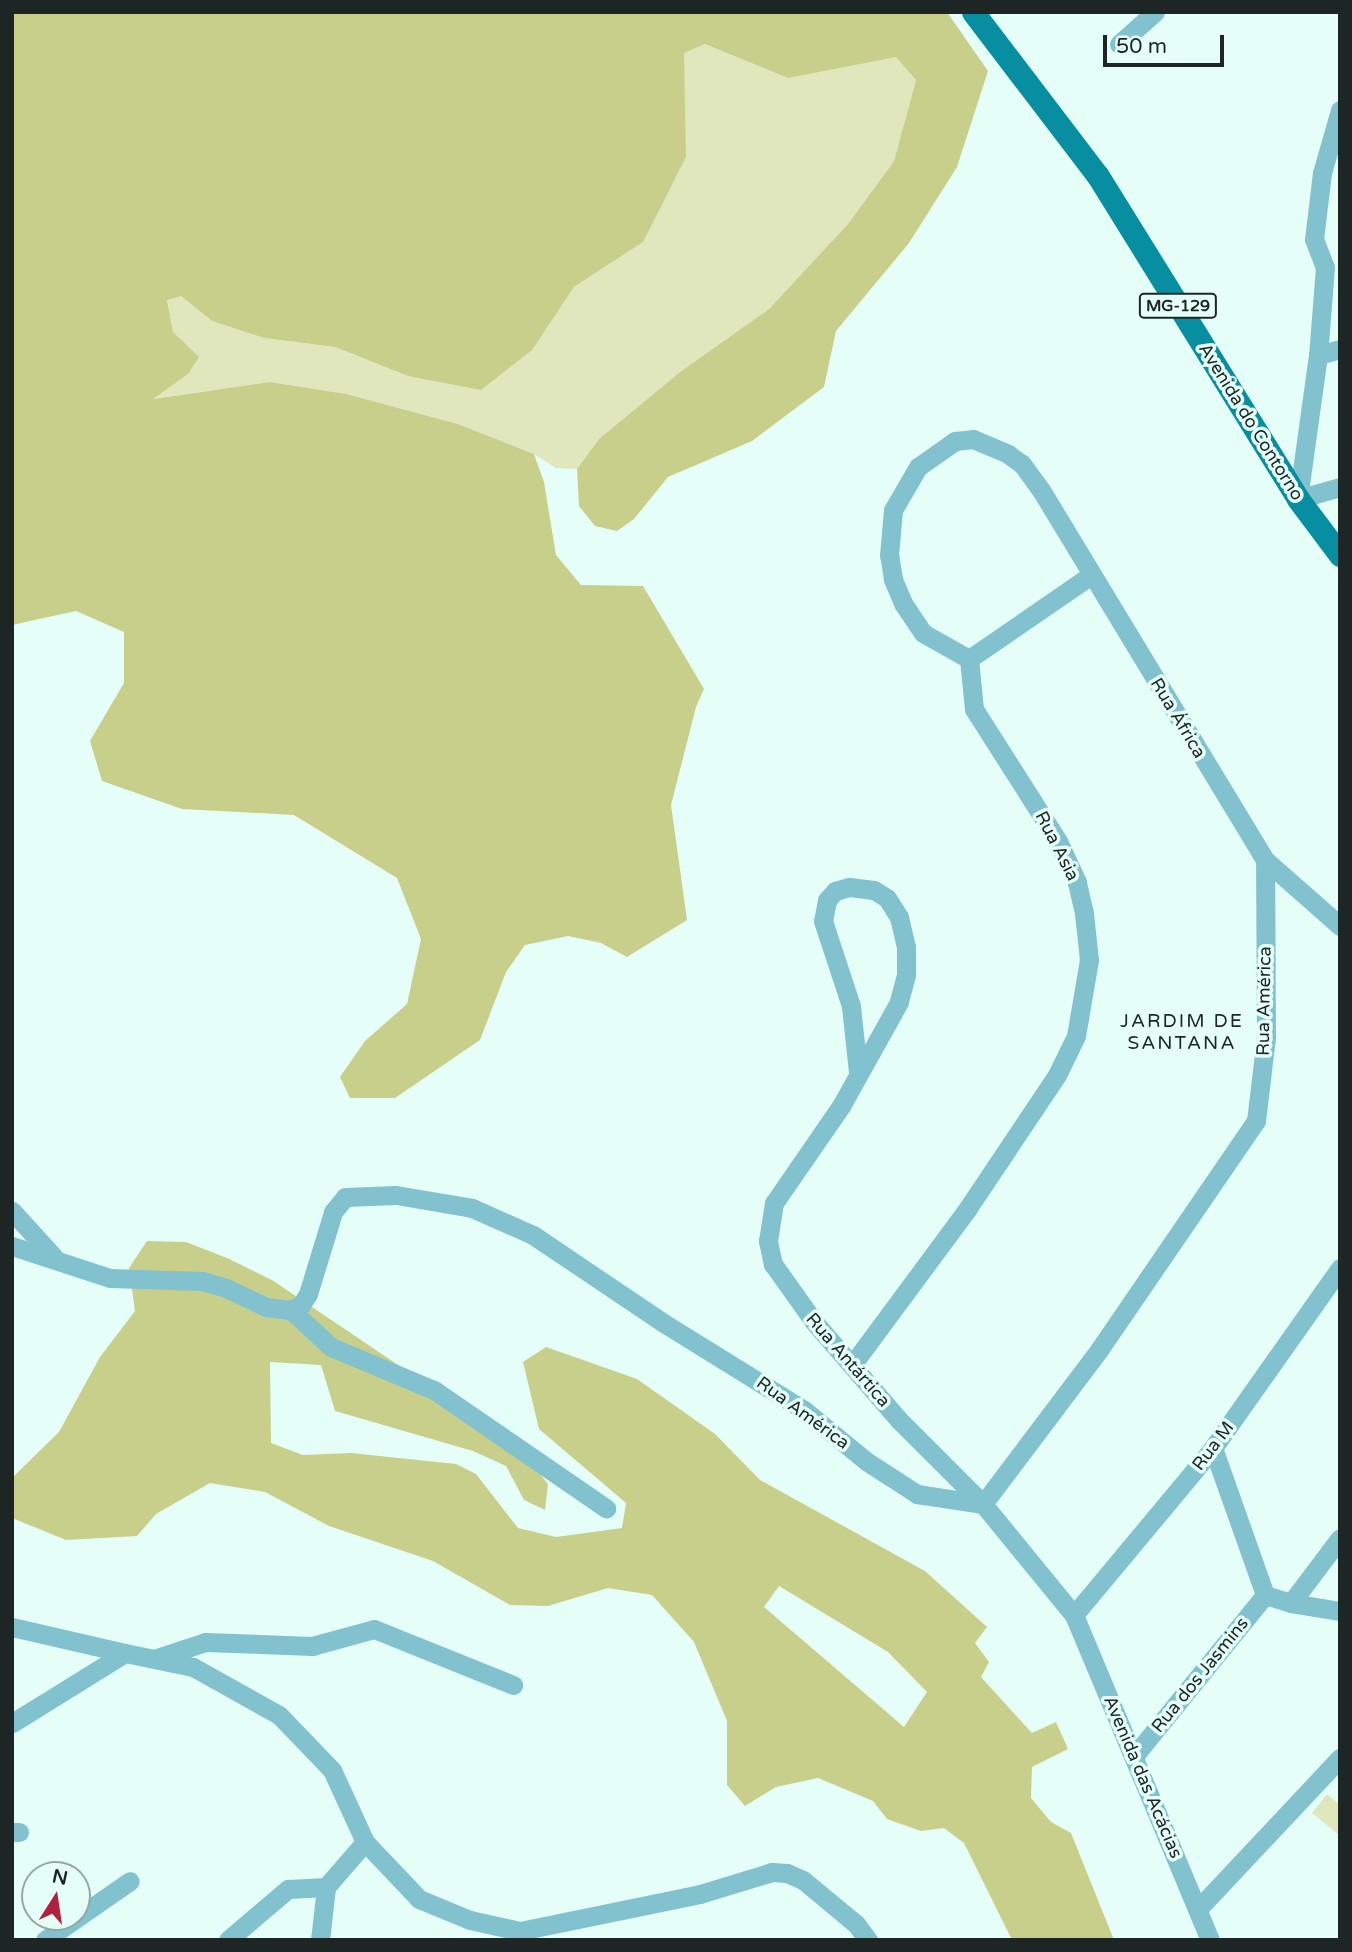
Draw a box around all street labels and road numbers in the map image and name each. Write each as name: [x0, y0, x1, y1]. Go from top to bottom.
road number: MG-129: [1138, 294, 1218, 318]
street label: Avenida do Contorno: [1194, 339, 1308, 505]
street label: Rua África: [1146, 674, 1210, 762]
street label: Rua Asia: [1030, 808, 1084, 884]
street label: Rua América: [1252, 946, 1276, 1056]
street label: Rua Antártica: [801, 1309, 895, 1411]
street label: Rua América: [752, 1372, 854, 1454]
street label: Rua M: [1188, 1417, 1238, 1475]
street label: Rua dos Jasmins: [1147, 1613, 1253, 1737]
street label: Avenida das Acácias: [1099, 1692, 1187, 1862]

